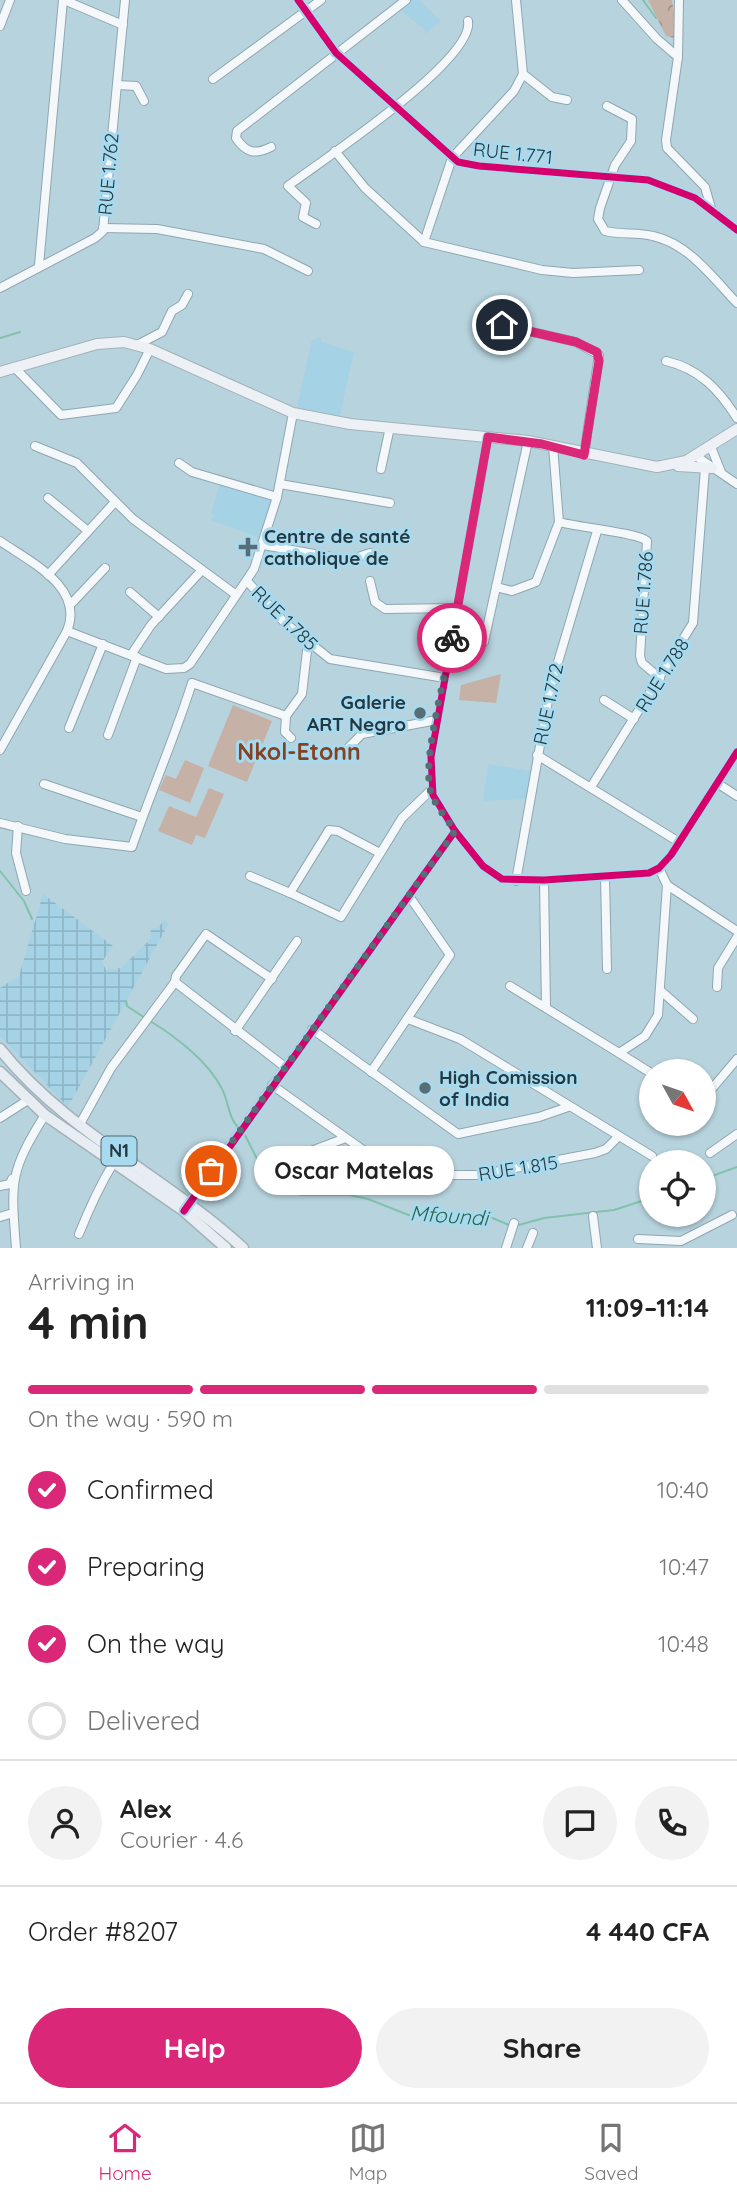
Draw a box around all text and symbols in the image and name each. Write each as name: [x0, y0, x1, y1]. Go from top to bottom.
street label: RUE 1.762: [92, 132, 124, 216]
street label: RUE 1.771: [472, 137, 554, 169]
pin: [472, 295, 532, 355]
icon: home: [483, 306, 521, 344]
place label: Centre de santé catholique de: [264, 524, 411, 570]
marker: Centre de santé catholique de: [238, 537, 258, 557]
street label: RUE 1.786: [628, 551, 658, 635]
street label: RUE 1.785: [247, 581, 323, 655]
courier: [417, 603, 487, 673]
icon: bike: [433, 619, 471, 657]
street label: RUE 1.788: [630, 633, 694, 717]
street label: RUE 1.772: [528, 661, 568, 747]
place label: Galerie ART Negro: [307, 690, 406, 736]
marker: Galerie ART Negro: [412, 705, 428, 721]
district label: Nkol-Etonn: [237, 737, 361, 766]
north arrow: [639, 1059, 716, 1136]
map controls: [639, 1059, 716, 1227]
place label: High Comission of India: [439, 1065, 577, 1111]
marker: High Comission of India: [417, 1080, 433, 1096]
road number: N1: [102, 1136, 136, 1166]
pin: [181, 1141, 241, 1201]
callout: Oscar Matelas: [253, 1146, 452, 1196]
street label: RUE 1.815: [476, 1150, 560, 1186]
button: locate: [639, 1150, 716, 1227]
icon: bag: [192, 1152, 230, 1190]
text: Oscar Matelas: [274, 1156, 434, 1185]
water label: Mfoundi: [409, 1199, 491, 1231]
text: Arriving in: [28, 1267, 135, 1296]
text: 11:09–11:14: [586, 1291, 709, 1324]
text: 4 min: [28, 1293, 149, 1351]
text: On the way · 590 m: [28, 1404, 233, 1433]
icon: check: [28, 1471, 66, 1509]
text: Confirmed: [87, 1473, 214, 1506]
text: 10:40: [657, 1475, 709, 1504]
icon: check: [28, 1548, 66, 1586]
text: Preparing: [87, 1550, 205, 1583]
text: 10:47: [659, 1552, 709, 1581]
icon: check: [28, 1625, 66, 1663]
text: On the way: [87, 1627, 225, 1660]
text: 10:48: [658, 1629, 709, 1658]
text: Delivered: [87, 1704, 200, 1737]
button: person: [28, 1786, 102, 1860]
button: chat: [543, 1786, 617, 1860]
button: phone: [635, 1786, 709, 1860]
text: Alex: [120, 1792, 171, 1825]
text: Courier · 4.6: [120, 1825, 243, 1854]
text: Order #8207: [28, 1915, 178, 1948]
text: 4 440 CFA: [586, 1915, 709, 1948]
button: Help: [28, 2008, 362, 2088]
button: Share: [376, 2008, 709, 2088]
tab: Home: [98, 2119, 152, 2185]
tab: Map: [349, 2119, 387, 2185]
tab: Saved: [584, 2119, 639, 2185]

